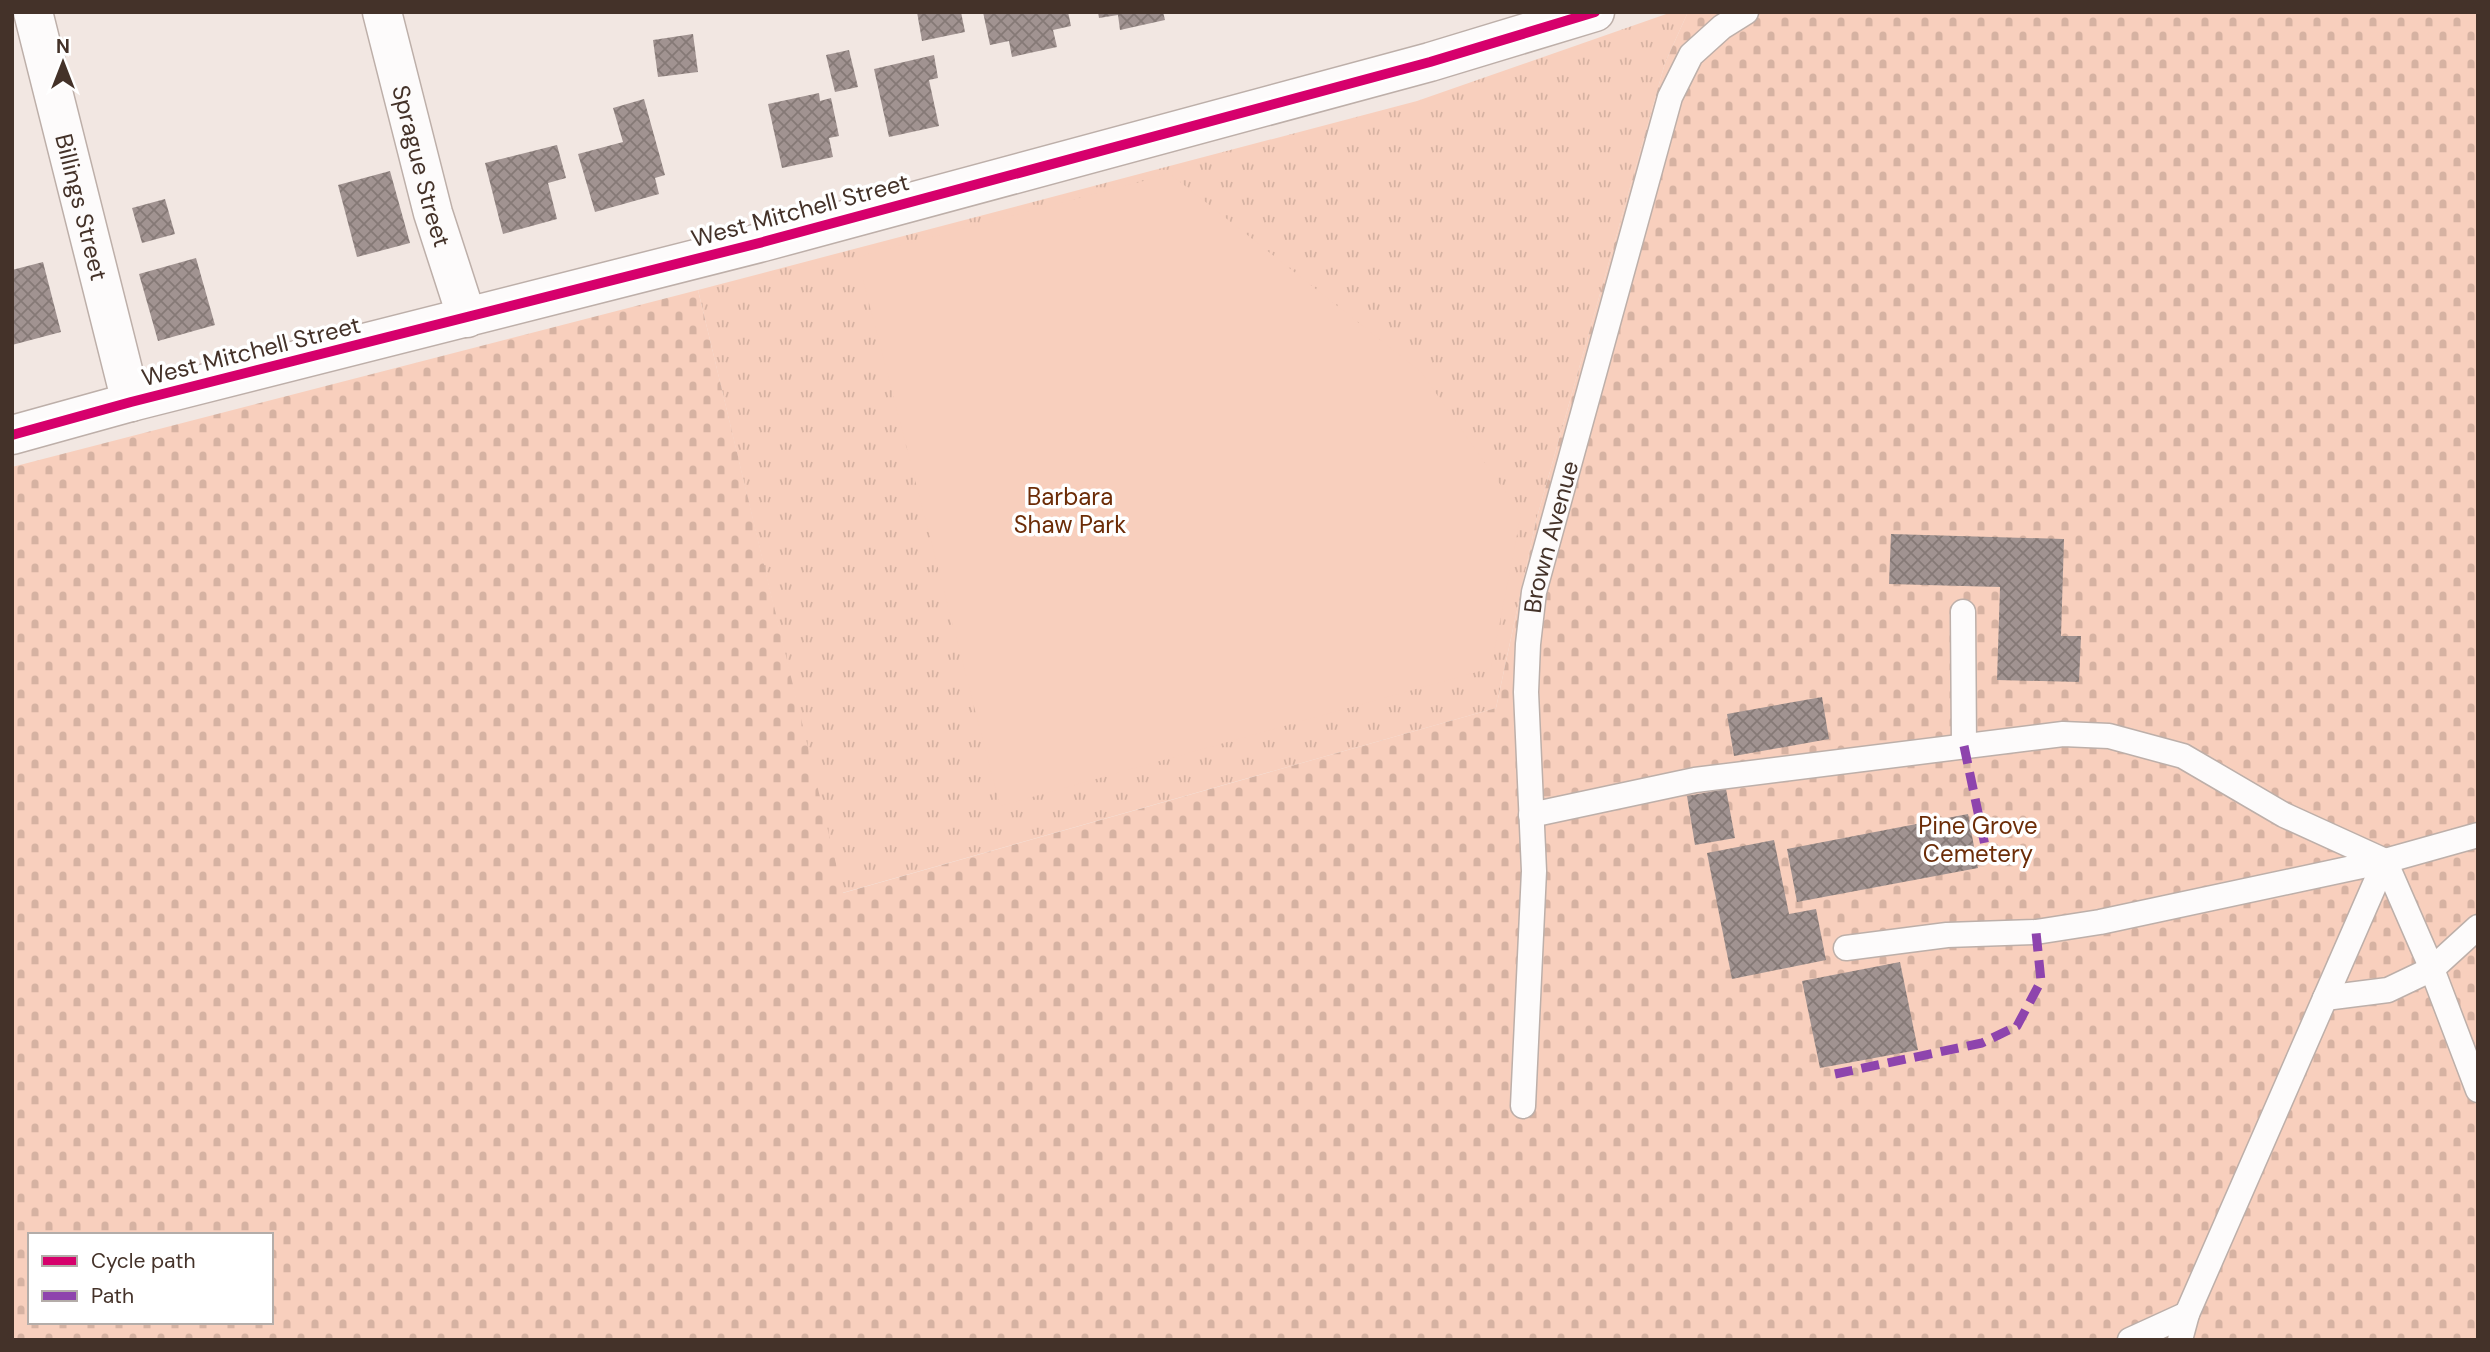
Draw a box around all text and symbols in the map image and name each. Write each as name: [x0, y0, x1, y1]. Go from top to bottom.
north arrow: [28, 28, 98, 98]
text: N: [56, 34, 70, 59]
street label: Sprague Street: [386, 82, 458, 251]
street label: Billings Street: [49, 130, 115, 284]
street label: West Mitchell Street: [688, 166, 912, 254]
street label: West Mitchell Street: [138, 309, 364, 393]
street label: Brown Avenue: [1516, 457, 1585, 615]
park label: Barbara Shaw Park: [1014, 481, 1126, 540]
park label: Pine Grove Cemetery: [1918, 810, 2038, 869]
legend: [28, 1233, 273, 1324]
text: Cycle path: [91, 1247, 196, 1275]
text: Path: [91, 1282, 134, 1310]

